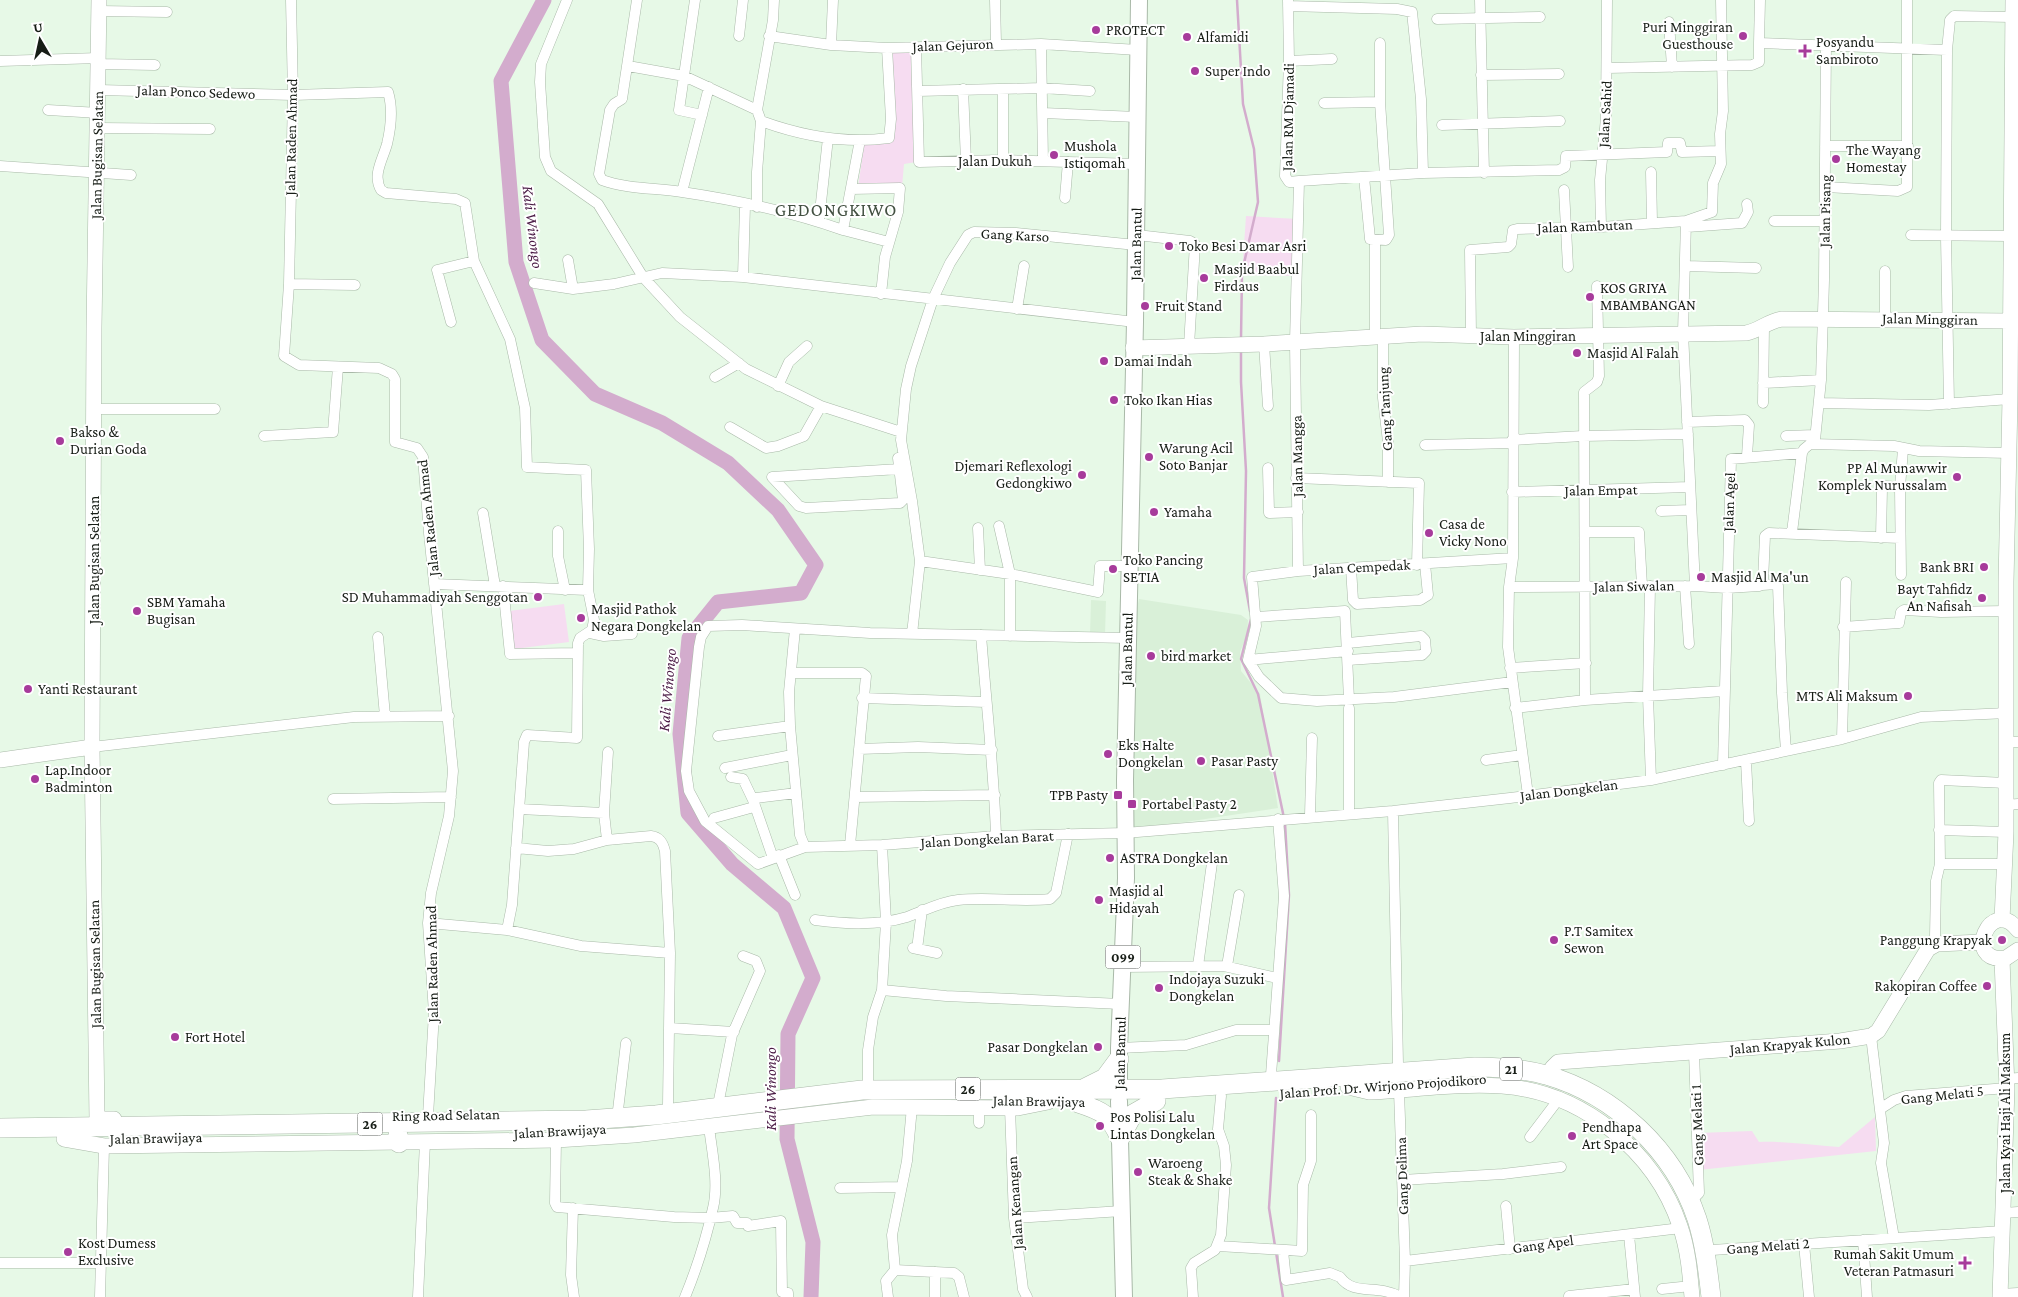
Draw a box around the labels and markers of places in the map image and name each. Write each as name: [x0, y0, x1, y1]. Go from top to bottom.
place label: Puri Minggiran Guesthouse: [1643, 19, 1733, 52]
place label: PROTECT: [1106, 22, 1165, 38]
marker: PROTECT: [1090, 24, 1102, 36]
place label: Alfamidi: [1197, 29, 1249, 45]
marker: Puri Minggiran Guesthouse: [1737, 30, 1749, 42]
marker: Alfamidi: [1181, 31, 1193, 43]
place label: Posyandu Sambiroto: [1816, 34, 1878, 67]
marker: Posyandu Sambiroto: [1798, 44, 1812, 58]
place label: Super Indo: [1205, 63, 1271, 80]
marker: Super Indo: [1189, 65, 1201, 77]
place label: Mushola Istiqomah: [1064, 138, 1126, 172]
place label: The Wayang Homestay: [1846, 142, 1921, 176]
marker: Mushola Istiqomah: [1048, 149, 1060, 161]
marker: The Wayang Homestay: [1830, 153, 1842, 165]
place label: Toko Besi Damar Asri: [1179, 238, 1307, 254]
marker: Toko Besi Damar Asri: [1163, 240, 1175, 252]
place label: Masjid Baabul Firdaus: [1214, 261, 1299, 294]
marker: Masjid Baabul Firdaus: [1198, 272, 1210, 284]
place label: KOS GRIYA MBAMBANGAN: [1600, 280, 1696, 313]
marker: KOS GRIYA MBAMBANGAN: [1584, 291, 1596, 303]
place label: Fruit Stand: [1155, 298, 1222, 314]
marker: Fruit Stand: [1139, 300, 1151, 312]
place label: Masjid Al Falah: [1587, 345, 1679, 362]
marker: Masjid Al Falah: [1571, 347, 1583, 359]
place label: Damai Indah: [1114, 353, 1192, 369]
marker: Damai Indah: [1098, 355, 1110, 367]
place label: Toko Ikan Hias: [1124, 392, 1212, 408]
marker: Toko Ikan Hias: [1108, 394, 1120, 406]
place label: Bakso & Durian Goda: [70, 424, 147, 457]
marker: Bakso & Durian Goda: [54, 435, 66, 447]
place label: Warung Acil Soto Banjar: [1159, 440, 1233, 474]
marker: Warung Acil Soto Banjar: [1143, 451, 1155, 463]
place label: Djemari Reflexologi Gedongkiwo: [955, 458, 1072, 492]
place label: PP Al Munawwir Komplek Nurussalam: [1818, 460, 1948, 494]
marker: Djemari Reflexologi Gedongkiwo: [1076, 469, 1088, 481]
marker: PP Al Munawwir Komplek Nurussalam: [1951, 471, 1963, 483]
place label: Yamaha: [1164, 504, 1212, 520]
marker: Yamaha: [1148, 506, 1160, 518]
place label: Casa de Vicky Nono: [1439, 516, 1507, 550]
marker: Casa de Vicky Nono: [1423, 527, 1435, 539]
place label: Toko Pancing SETIA: [1123, 552, 1203, 585]
place label: Bank BRI: [1920, 559, 1974, 575]
marker: Bank BRI: [1978, 561, 1990, 573]
marker: Toko Pancing SETIA: [1107, 563, 1119, 575]
place label: Masjid Al Ma'un: [1711, 569, 1809, 586]
marker: Masjid Al Ma'un: [1695, 571, 1707, 583]
place label: Bayt Tahfidz An Nafisah: [1897, 581, 1972, 614]
place label: SD Muhammadiyah Senggotan: [342, 589, 528, 606]
marker: SD Muhammadiyah Senggotan: [532, 591, 544, 603]
marker: Bayt Tahfidz An Nafisah: [1976, 592, 1988, 604]
place label: SBM Yamaha Bugisan: [147, 594, 225, 628]
place label: Masjid Pathok Negara Dongkelan: [591, 601, 702, 635]
marker: SBM Yamaha Bugisan: [131, 605, 143, 617]
marker: Masjid Pathok Negara Dongkelan: [575, 612, 587, 624]
place label: bird market: [1161, 648, 1232, 664]
marker: bird market: [1145, 650, 1157, 662]
place label: Yanti Restaurant: [38, 681, 138, 697]
marker: Yanti Restaurant: [22, 683, 34, 695]
place label: MTS Ali Maksum: [1796, 688, 1898, 704]
marker: MTS Ali Maksum: [1902, 690, 1914, 702]
place label: Eks Halte Dongkelan: [1118, 737, 1183, 771]
marker: Eks Halte Dongkelan: [1102, 748, 1114, 760]
place label: Pasar Pasty: [1211, 753, 1278, 770]
marker: Pasar Pasty: [1195, 755, 1207, 767]
place label: Lap.Indoor Badminton: [45, 762, 112, 795]
marker: Lap.Indoor Badminton: [29, 773, 41, 785]
place label: TPB Pasty: [1049, 787, 1108, 804]
marker: TPB Pasty: [1112, 789, 1124, 801]
place label: Portabel Pasty 2: [1142, 796, 1237, 813]
marker: Portabel Pasty 2: [1126, 798, 1138, 810]
place label: ASTRA Dongkelan: [1120, 850, 1228, 867]
marker: ASTRA Dongkelan: [1104, 852, 1116, 864]
place label: Masjid al Hidayah: [1109, 883, 1164, 917]
marker: Masjid al Hidayah: [1093, 894, 1105, 906]
place label: P.T Samitex Sewon: [1564, 923, 1633, 956]
place label: Panggung Krapyak: [1880, 932, 1993, 949]
marker: P.T Samitex Sewon: [1548, 934, 1560, 946]
marker: Panggung Krapyak: [1996, 934, 2008, 946]
place label: Indojaya Suzuki Dongkelan: [1169, 971, 1265, 1005]
place label: Rakopiran Coffee: [1875, 978, 1977, 995]
marker: Rakopiran Coffee: [1981, 980, 1993, 992]
marker: Indojaya Suzuki Dongkelan: [1153, 982, 1165, 994]
place label: Fort Hotel: [185, 1029, 245, 1045]
marker: Fort Hotel: [169, 1031, 181, 1043]
place label: Pasar Dongkelan: [987, 1039, 1088, 1056]
marker: Pasar Dongkelan: [1092, 1041, 1104, 1053]
place label: Pos Polisi Lalu Lintas Dongkelan: [1110, 1109, 1215, 1143]
place label: Pendhapa Art Space: [1582, 1119, 1642, 1153]
marker: Pos Polisi Lalu Lintas Dongkelan: [1094, 1120, 1106, 1132]
marker: Pendhapa Art Space: [1566, 1130, 1578, 1142]
place label: Waroeng Steak & Shake: [1148, 1155, 1233, 1188]
marker: Waroeng Steak & Shake: [1132, 1166, 1144, 1178]
place label: Kost Dumess Exclusive: [78, 1235, 156, 1268]
marker: Kost Dumess Exclusive: [62, 1246, 74, 1258]
place label: Rumah Sakit Umum Veteran Patmasuri: [1833, 1246, 1954, 1279]
marker: Rumah Sakit Umum Veteran Patmasuri: [1958, 1256, 1972, 1270]

